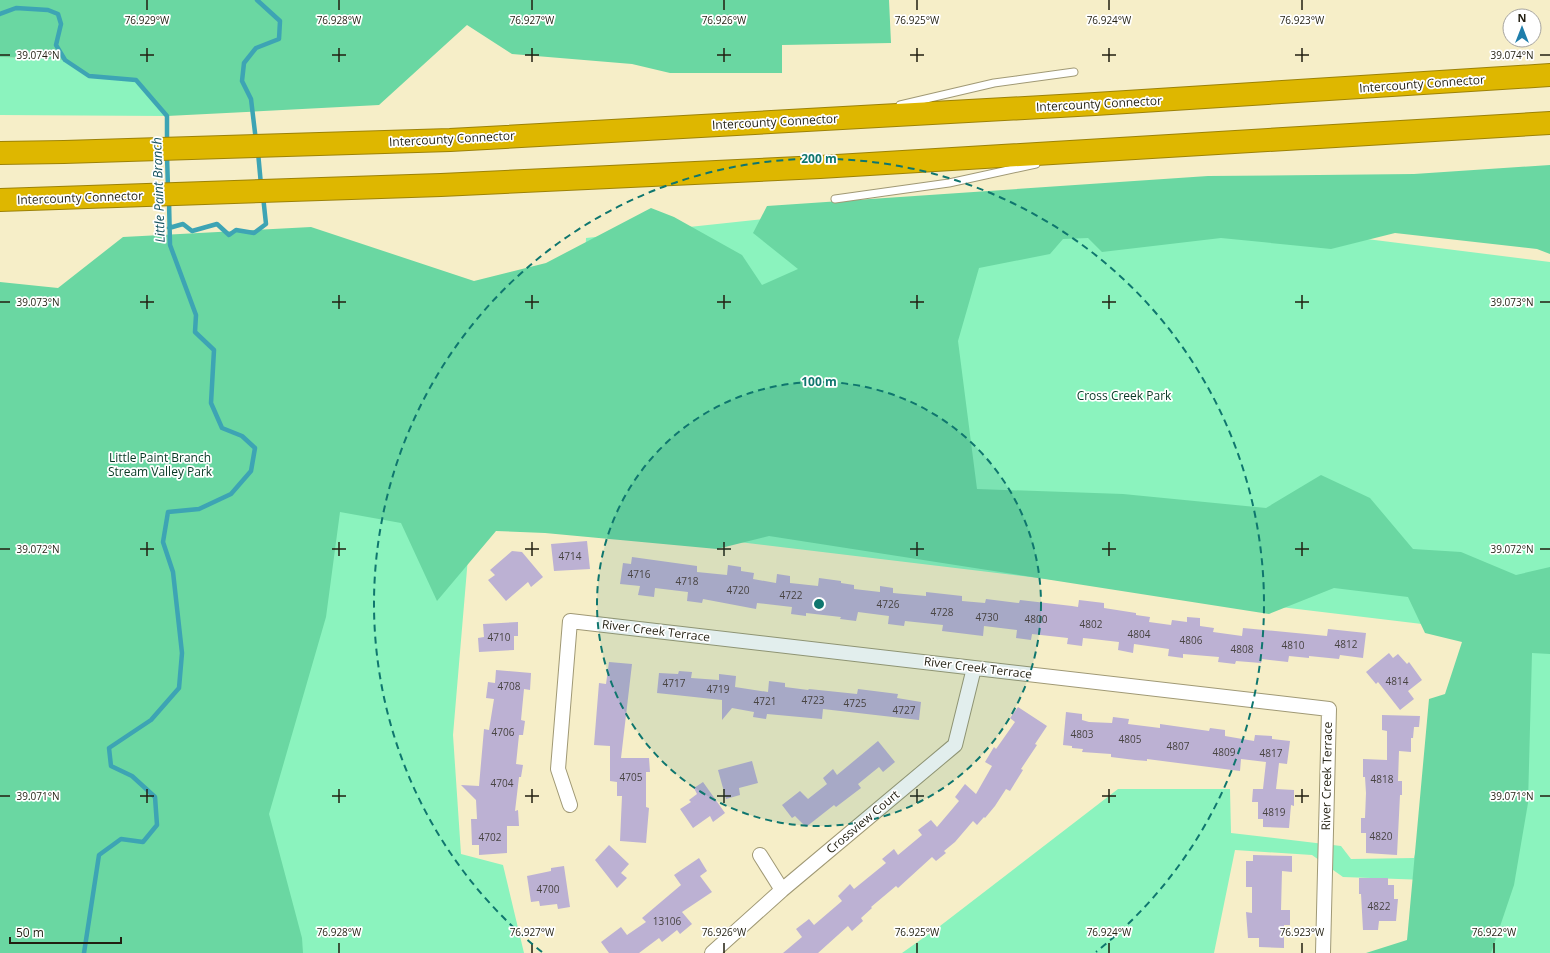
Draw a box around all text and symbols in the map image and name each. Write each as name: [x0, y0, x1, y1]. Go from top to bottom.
north arrow: [1502, 8, 1542, 48]
text: N: [1518, 10, 1526, 25]
text: 76.929°W: [125, 13, 170, 27]
text: 76.928°W: [317, 13, 362, 27]
text: 76.927°W: [510, 13, 555, 27]
text: 76.926°W: [702, 13, 747, 27]
text: 76.925°W: [895, 13, 940, 27]
text: 76.924°W: [1087, 13, 1132, 27]
text: 76.923°W: [1280, 13, 1325, 27]
text: 39.074°N: [16, 48, 60, 62]
text: 39.074°N: [1490, 48, 1534, 62]
street label: Intercounty Connector: [1358, 71, 1486, 96]
street label: Intercounty Connector: [1036, 92, 1162, 115]
street label: Intercounty Connector: [712, 110, 838, 133]
street label: Intercounty Connector: [389, 127, 515, 150]
water label: Little Paint Branch: [147, 137, 169, 243]
text: 200 m: [801, 150, 837, 167]
street label: Intercounty Connector: [17, 187, 143, 208]
text: 39.073°N: [16, 295, 60, 309]
text: 39.073°N: [1490, 295, 1534, 309]
text: 100 m: [801, 373, 837, 390]
park label: Cross Creek Park: [1077, 387, 1172, 404]
park label: Little Paint Branch Stream Valley Park: [108, 449, 213, 480]
text: 39.072°N: [16, 542, 60, 556]
text: 39.072°N: [1490, 542, 1534, 556]
house number: 4714: [559, 549, 582, 563]
house number: 4716: [628, 567, 651, 581]
house number: 4718: [676, 574, 699, 588]
house number: 4720: [727, 583, 750, 597]
house number: 4722: [780, 588, 803, 602]
centre of rings: [812, 597, 826, 611]
house number: 4726: [877, 597, 900, 611]
house number: 4728: [931, 605, 954, 619]
house number: 4730: [976, 610, 999, 624]
house number: 4800: [1025, 612, 1048, 626]
street label: River Creek Terrace: [601, 615, 711, 646]
house number: 4802: [1080, 617, 1103, 631]
house number: 4804: [1128, 627, 1151, 641]
house number: 4710: [488, 630, 511, 644]
house number: 4806: [1180, 633, 1203, 647]
house number: 4812: [1335, 637, 1358, 651]
house number: 4810: [1282, 638, 1305, 652]
house number: 4808: [1231, 642, 1254, 656]
street label: River Creek Terrace: [923, 652, 1033, 683]
house number: 4814: [1386, 674, 1409, 688]
house number: 4717: [663, 676, 686, 690]
house number: 4708: [498, 679, 521, 693]
house number: 4719: [707, 682, 730, 696]
house number: 4723: [802, 693, 825, 707]
house number: 4721: [754, 694, 776, 708]
house number: 4725: [844, 696, 867, 710]
house number: 4727: [893, 703, 916, 717]
street label: River Creek Terrace: [1317, 721, 1336, 831]
house number: 4706: [492, 725, 515, 739]
house number: 4803: [1071, 727, 1094, 741]
house number: 4805: [1119, 732, 1142, 746]
house number: 4807: [1167, 739, 1190, 753]
house number: 4809: [1213, 745, 1236, 759]
house number: 4817: [1260, 746, 1283, 760]
house number: 4705: [620, 770, 643, 784]
house number: 4818: [1371, 772, 1394, 786]
house number: 4704: [491, 776, 514, 790]
street label: Crossview Court: [823, 786, 903, 857]
text: 39.071°N: [16, 789, 60, 803]
text: 39.071°N: [1490, 789, 1534, 803]
house number: 4819: [1263, 805, 1286, 819]
house number: 4820: [1370, 829, 1393, 843]
house number: 4702: [479, 830, 502, 844]
house number: 4700: [537, 882, 560, 896]
house number: 4822: [1368, 899, 1391, 913]
house number: 13106: [653, 914, 682, 928]
scale bar: [10, 919, 121, 945]
text: 50 m: [16, 924, 44, 941]
text: 76.928°W: [317, 925, 362, 939]
text: 76.927°W: [510, 925, 555, 939]
text: 76.926°W: [702, 925, 747, 939]
text: 76.925°W: [895, 925, 940, 939]
text: 76.924°W: [1087, 925, 1132, 939]
text: 76.923°W: [1280, 925, 1325, 939]
text: 76.922°W: [1472, 925, 1517, 939]

